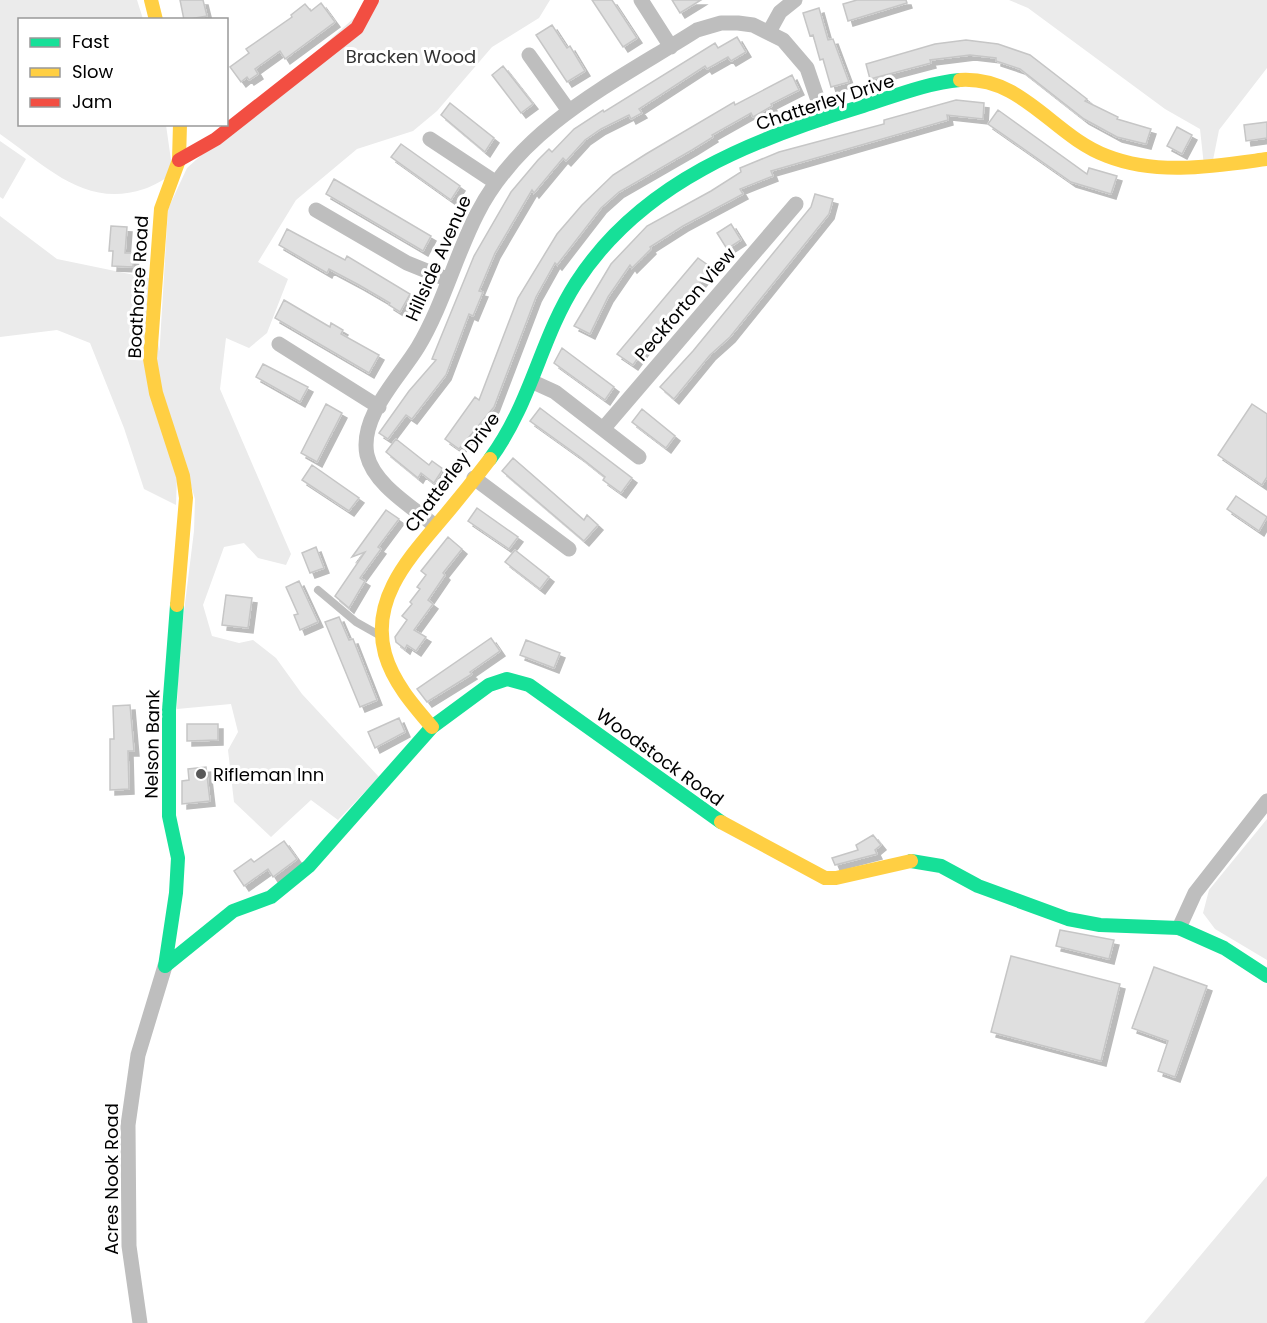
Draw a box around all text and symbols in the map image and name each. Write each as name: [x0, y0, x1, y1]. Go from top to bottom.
legend: [18, 18, 228, 126]
text: Fast: [72, 29, 109, 54]
park label: Bracken Wood: [346, 44, 476, 69]
text: Slow: [72, 59, 114, 84]
street label: Chatterley Drive: [753, 68, 897, 136]
text: Jam: [72, 89, 112, 114]
street label: Hillside Avenue: [399, 191, 477, 325]
street label: Boathorse Road: [122, 215, 154, 359]
street label: Peckforton View: [629, 242, 741, 366]
street label: Chatterley Drive: [399, 407, 505, 537]
street label: Nelson Bank: [139, 688, 165, 799]
street label: Woodstock Road: [591, 702, 729, 812]
place label: Rifleman Inn: [213, 762, 324, 787]
marker: Rifleman Inn: [194, 767, 208, 781]
street label: Acres Nook Road: [99, 1103, 124, 1255]

